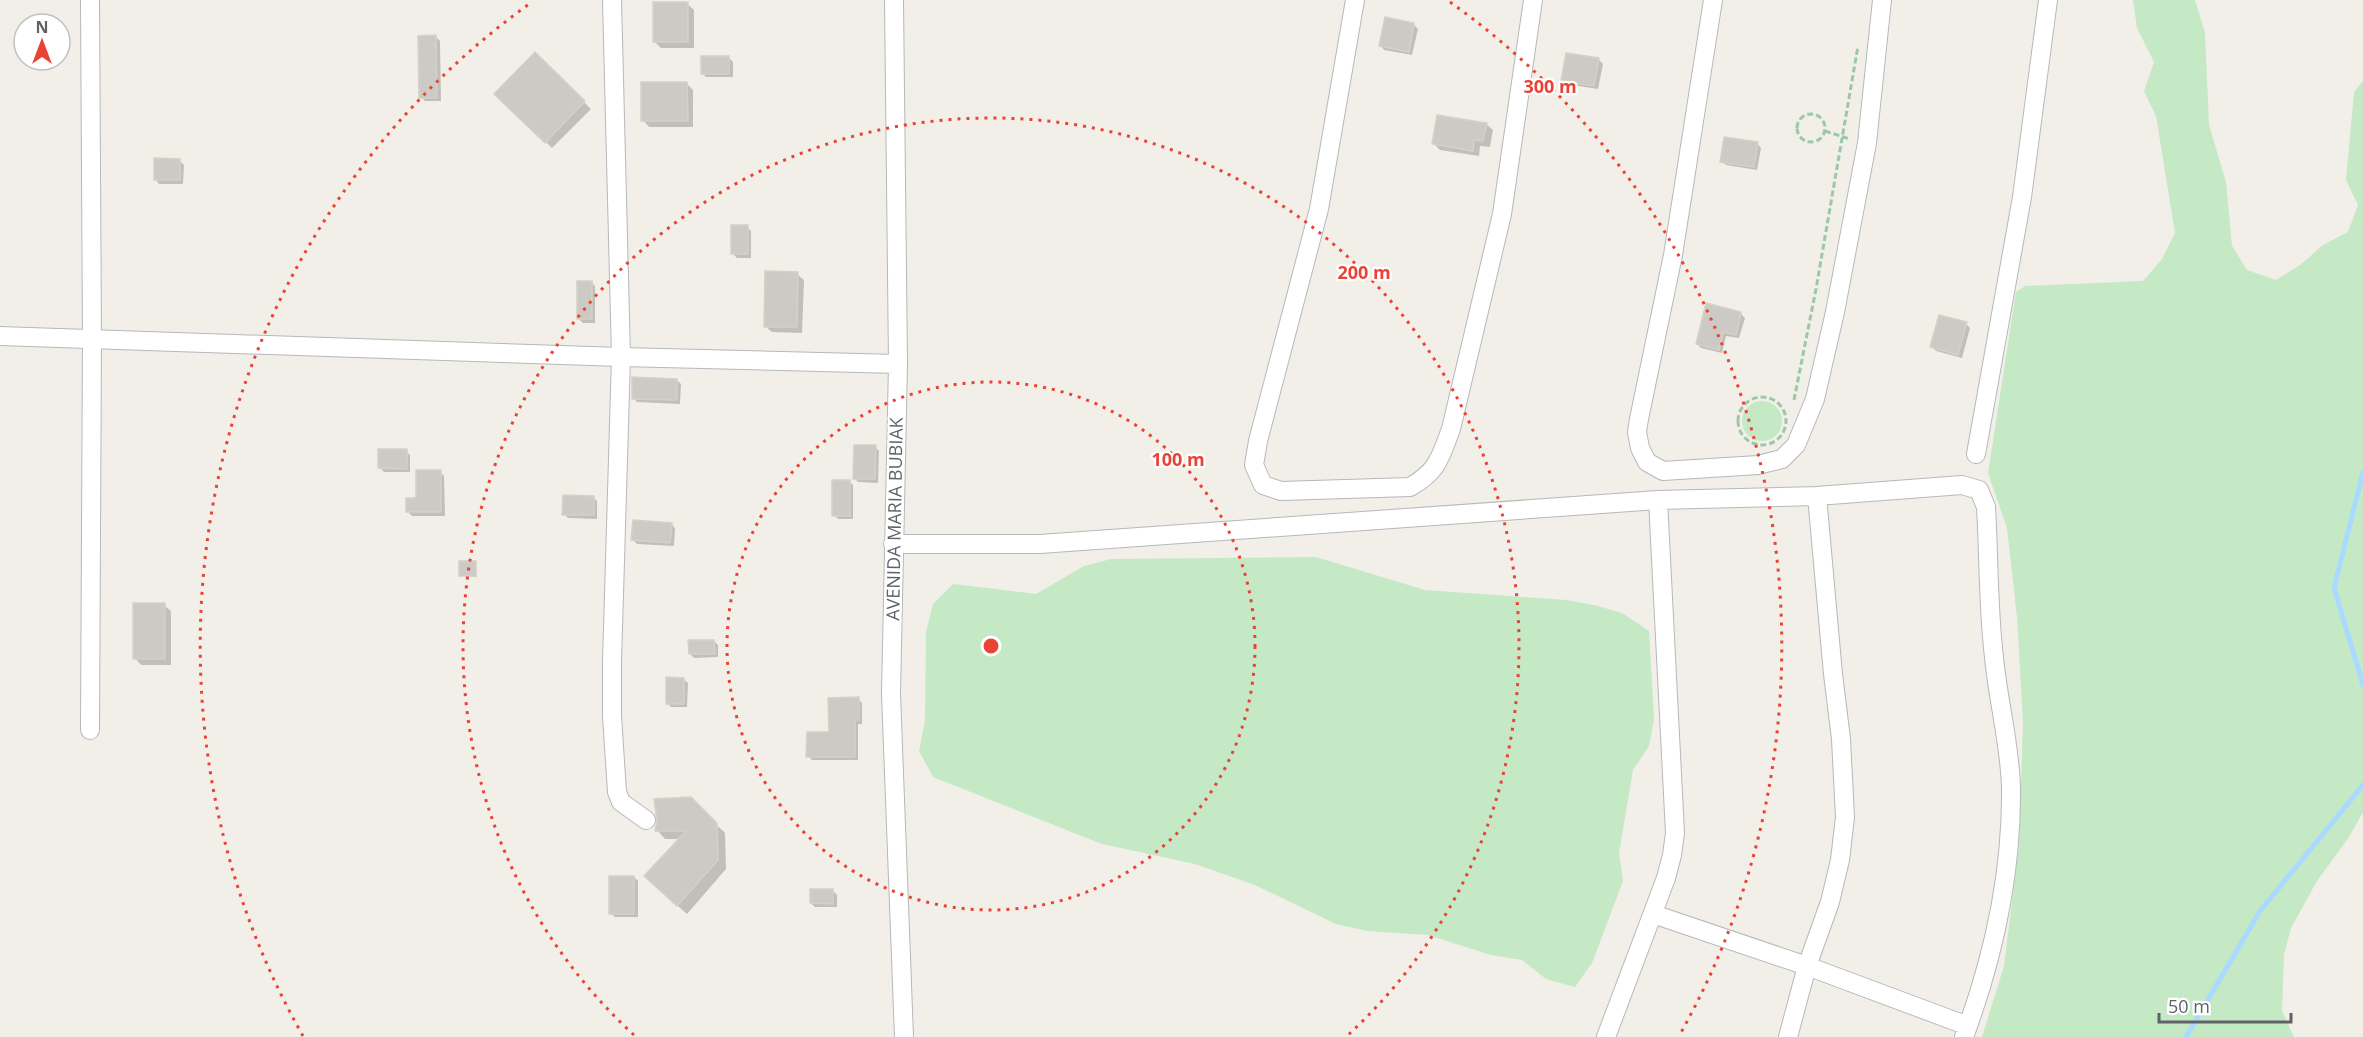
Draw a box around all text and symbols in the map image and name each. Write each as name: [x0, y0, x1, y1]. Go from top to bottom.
north arrow: [12, 12, 72, 72]
text: N: [35, 16, 49, 38]
text: 300 m: [1523, 74, 1577, 98]
text: 200 m: [1337, 260, 1391, 284]
street label: AVENIDA MARIA BUBIAK: [880, 416, 908, 621]
text: 100 m: [1151, 447, 1205, 471]
centre of rings: [981, 636, 1001, 656]
scale bar: [2159, 986, 2291, 1024]
text: 50 m: [2168, 994, 2210, 1018]

